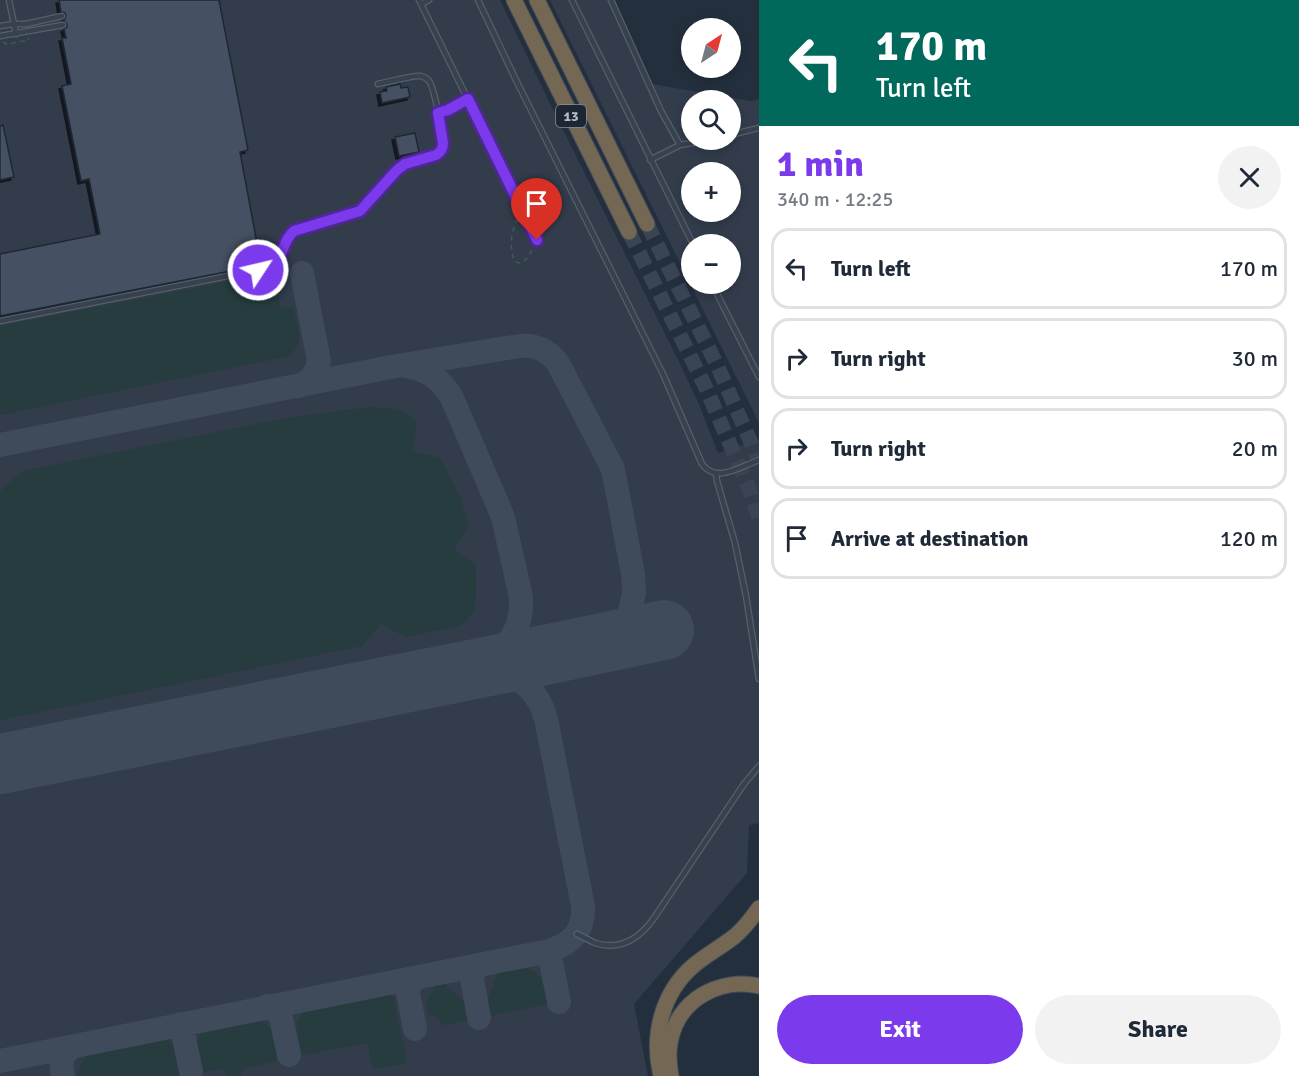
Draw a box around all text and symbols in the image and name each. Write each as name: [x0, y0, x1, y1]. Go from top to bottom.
north arrow: [681, 18, 741, 78]
map controls: [681, 18, 741, 294]
text: 170 m: [876, 21, 987, 72]
icon: left: [777, 24, 855, 102]
text: Turn left: [876, 72, 971, 105]
button: search: [681, 90, 741, 150]
road number: 13: [556, 105, 586, 127]
text: 1 min: [777, 142, 864, 187]
button: close: [1218, 146, 1281, 209]
button: +: [681, 162, 741, 222]
pin: [511, 178, 562, 240]
icon: arrive: [520, 187, 553, 220]
text: 340 m · 12:25: [777, 187, 893, 212]
button: −: [681, 234, 741, 294]
position arrow: [226, 238, 290, 302]
icon: left: [780, 252, 813, 285]
text: Turn left: [831, 255, 911, 282]
text: 170 m: [1220, 255, 1278, 282]
icon: right: [780, 342, 813, 375]
text: Turn right: [831, 345, 926, 372]
text: 30 m: [1232, 345, 1278, 372]
icon: right: [780, 432, 813, 465]
text: Turn right: [831, 435, 926, 462]
text: 20 m: [1232, 435, 1278, 462]
icon: arrive: [780, 522, 813, 555]
text: Arrive at destination: [831, 525, 1028, 552]
text: 120 m: [1220, 525, 1278, 552]
button: Exit: [777, 995, 1023, 1064]
button: Share: [1035, 995, 1281, 1064]

